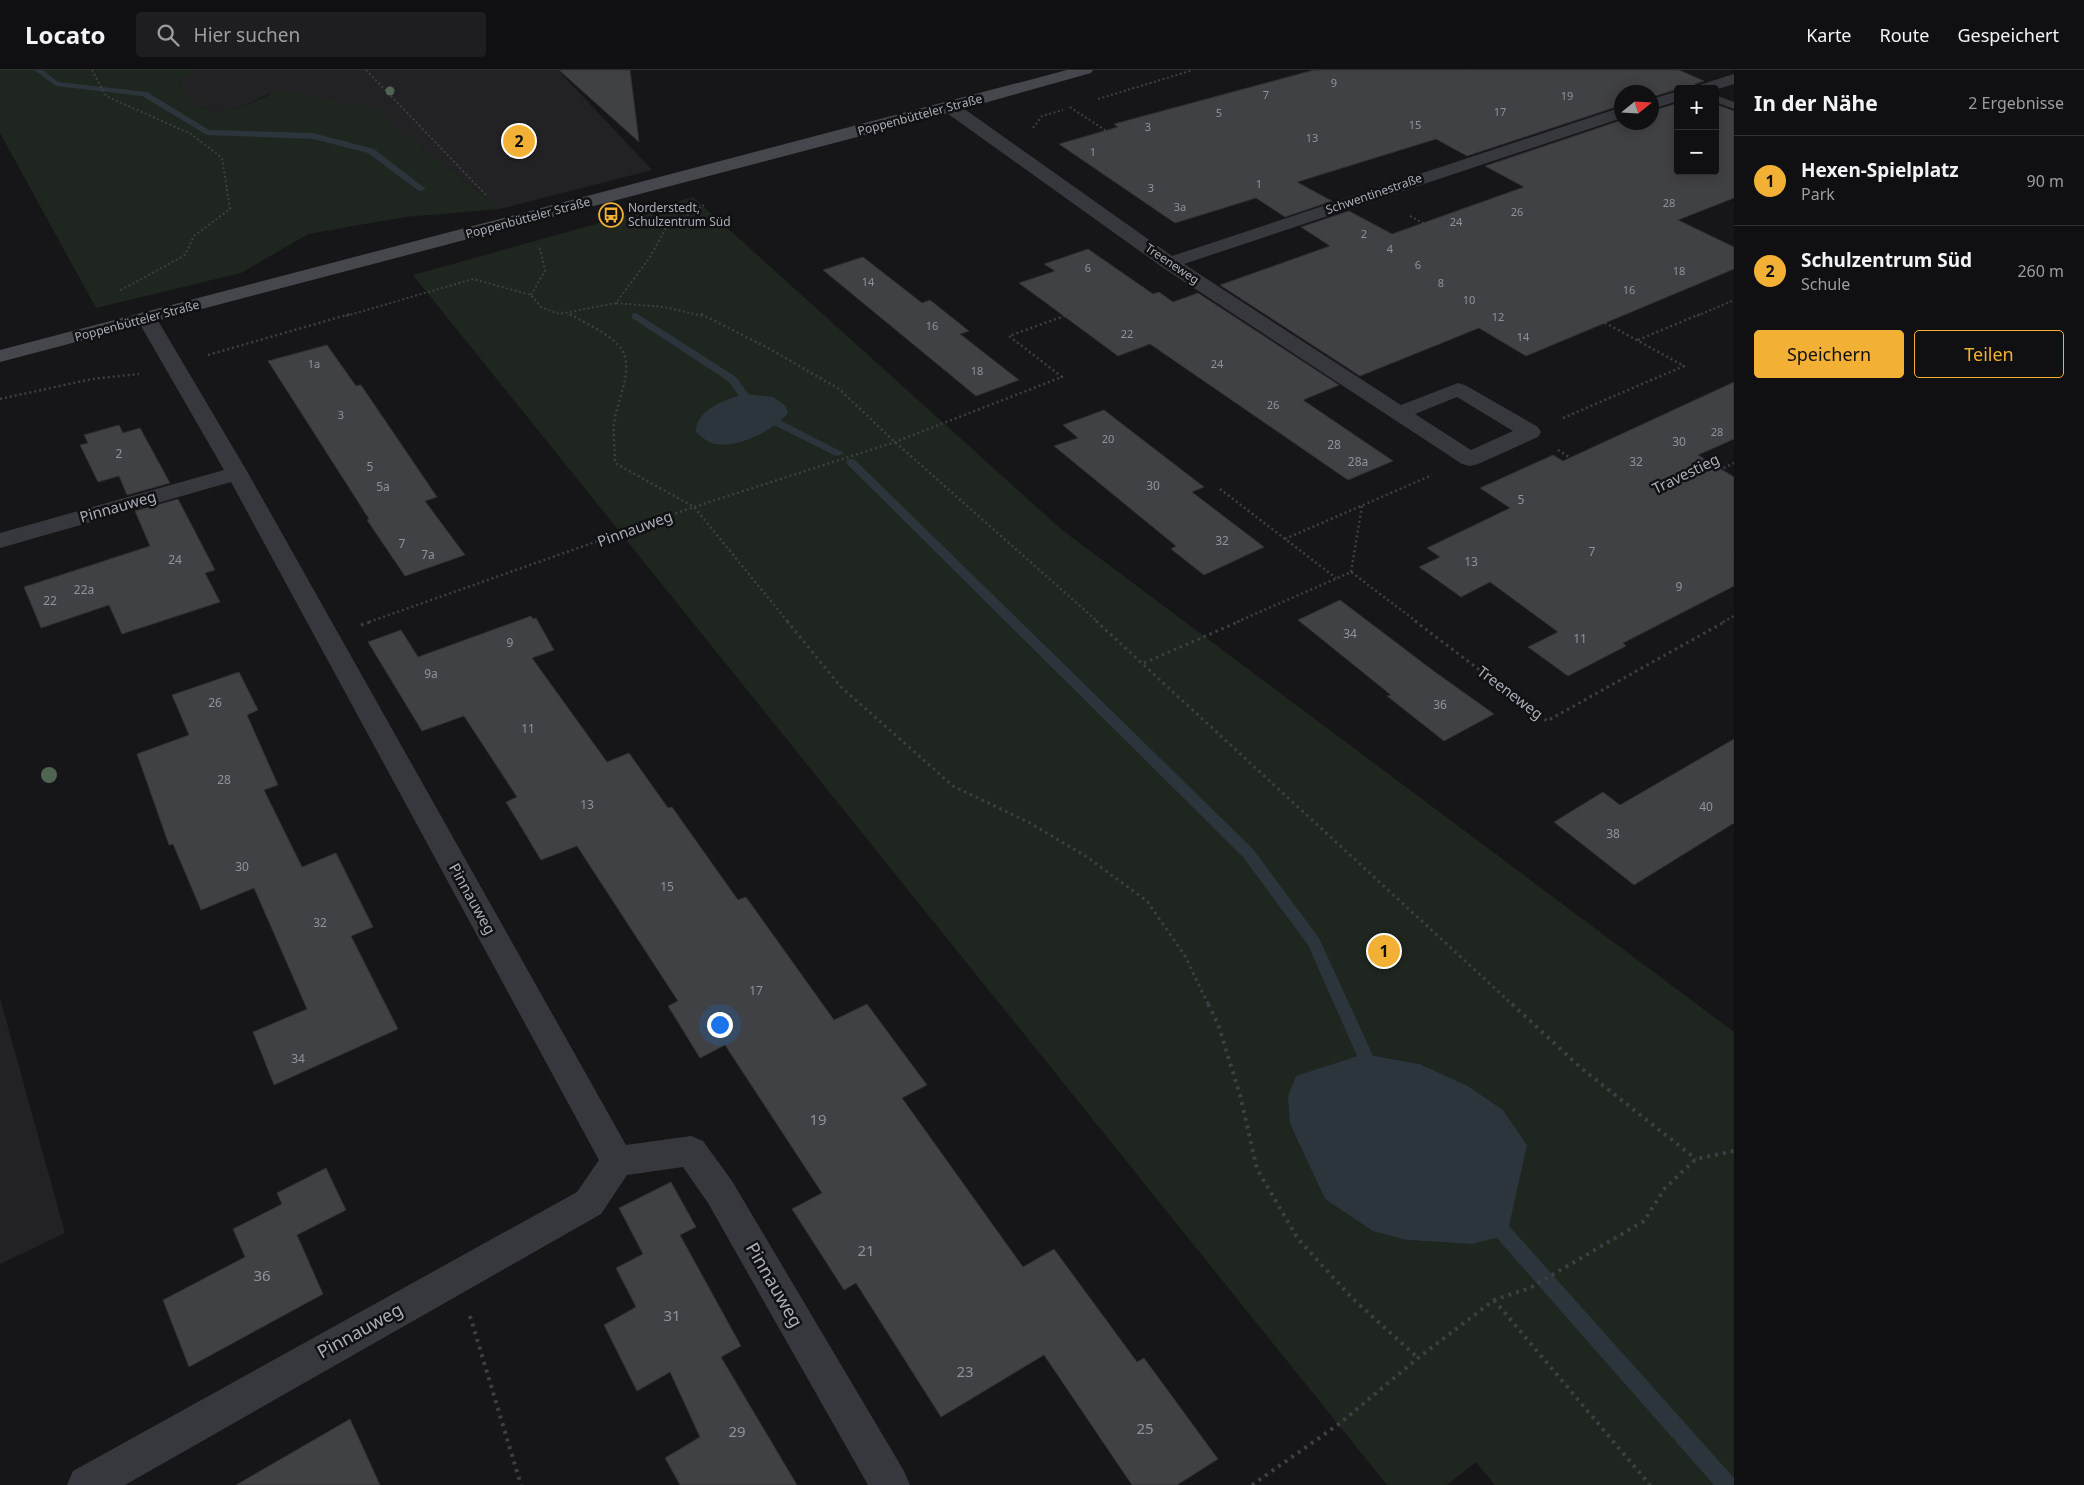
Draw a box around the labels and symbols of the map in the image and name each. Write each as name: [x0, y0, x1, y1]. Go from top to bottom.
house number: 9: [1331, 75, 1337, 90]
north arrow: [1614, 85, 1659, 130]
house number: 7: [1263, 87, 1269, 102]
house number: 19: [1561, 88, 1573, 103]
street label: Poppenbütteler Straße: [856, 90, 984, 139]
house number: 17: [1494, 104, 1506, 119]
house number: 5: [1216, 105, 1222, 120]
house number: 15: [1409, 117, 1421, 132]
house number: 3: [1145, 119, 1151, 134]
pin: 2: [503, 122, 535, 160]
house number: 13: [1306, 130, 1318, 145]
house number: 1: [1090, 144, 1096, 159]
street label: Schwentinestraße: [1323, 169, 1424, 218]
house number: 1: [1256, 176, 1262, 191]
house number: 3: [1148, 180, 1154, 195]
street label: Poppenbütteler Straße: [464, 193, 592, 242]
house number: 28: [1663, 195, 1675, 210]
place label: Norderstedt, Schulzentrum Süd: [628, 199, 731, 230]
house number: 3a: [1174, 199, 1186, 214]
bus stop icon: Norderstedt, Schulzentrum Süd: [598, 202, 624, 228]
house number: 26: [1511, 204, 1523, 219]
house number: 24: [1450, 214, 1463, 229]
house number: 2: [1361, 226, 1367, 241]
street label: Treeneweg: [1142, 239, 1203, 288]
house number: 4: [1387, 241, 1394, 256]
house number: 6: [1415, 257, 1421, 272]
house number: 6: [1085, 260, 1091, 275]
house number: 18: [1673, 263, 1685, 278]
house number: 14: [862, 274, 875, 289]
house number: 8: [1438, 275, 1444, 290]
house number: 16: [1623, 282, 1635, 297]
house number: 10: [1463, 292, 1475, 307]
street label: Poppenbütteler Straße: [73, 296, 201, 345]
house number: 12: [1492, 309, 1504, 324]
house number: 16: [926, 318, 938, 333]
house number: 22: [1121, 326, 1133, 341]
house number: 14: [1517, 329, 1530, 344]
house number: 1a: [308, 356, 320, 371]
house number: 24: [1211, 356, 1224, 371]
house number: 18: [971, 363, 983, 378]
house number: 26: [1267, 397, 1279, 412]
house number: 3: [338, 407, 344, 422]
house number: 28: [1711, 424, 1723, 439]
house number: 20: [1102, 431, 1114, 446]
house number: 30: [1672, 433, 1686, 450]
house number: 28: [1327, 436, 1341, 453]
house number: 2: [116, 445, 123, 462]
street label: Travestieg: [1649, 448, 1722, 498]
house number: 28a: [1348, 453, 1368, 470]
house number: 32: [1629, 453, 1643, 470]
house number: 5: [367, 458, 374, 475]
house number: 30: [1146, 477, 1160, 494]
house number: 5a: [376, 478, 390, 495]
street label: Pinnauweg: [77, 486, 158, 526]
house number: 5: [1518, 491, 1525, 508]
street label: Pinnauweg: [594, 505, 675, 551]
house number: 32: [1215, 532, 1229, 549]
house number: 7: [399, 535, 406, 552]
house number: 7: [1589, 543, 1596, 560]
house number: 7a: [421, 546, 435, 563]
house number: 24: [168, 551, 182, 568]
house number: 13: [1464, 553, 1478, 570]
house number: 9: [1676, 578, 1683, 595]
house number: 22a: [74, 581, 94, 598]
house number: 22: [43, 592, 57, 609]
house number: 34: [1343, 625, 1357, 642]
house number: 11: [1573, 630, 1587, 647]
house number: 9: [507, 634, 514, 651]
street label: Treeneweg: [1474, 661, 1547, 723]
house number: 9a: [424, 665, 438, 682]
house number: 26: [208, 694, 222, 711]
house number: 36: [1433, 696, 1447, 713]
house number: 11: [521, 720, 535, 737]
house number: 28: [217, 771, 231, 788]
house number: 13: [580, 796, 594, 813]
house number: 40: [1699, 798, 1713, 815]
house number: 38: [1606, 825, 1620, 842]
house number: 30: [235, 858, 249, 875]
street label: Pinnauweg: [445, 859, 501, 938]
house number: 15: [660, 878, 674, 895]
house number: 32: [313, 914, 327, 931]
pin: 1: [1368, 932, 1400, 970]
house number: 17: [749, 982, 763, 999]
your location: [707, 1012, 733, 1038]
house number: 34: [291, 1050, 305, 1067]
house number: 19: [809, 1109, 827, 1129]
street label: Pinnauweg: [741, 1238, 809, 1331]
house number: 21: [857, 1240, 875, 1260]
house number: 36: [253, 1265, 271, 1285]
street label: Pinnauweg: [312, 1297, 407, 1363]
house number: 31: [663, 1305, 681, 1325]
house number: 23: [956, 1361, 974, 1381]
house number: 25: [1136, 1418, 1154, 1438]
house number: 29: [728, 1421, 746, 1441]

